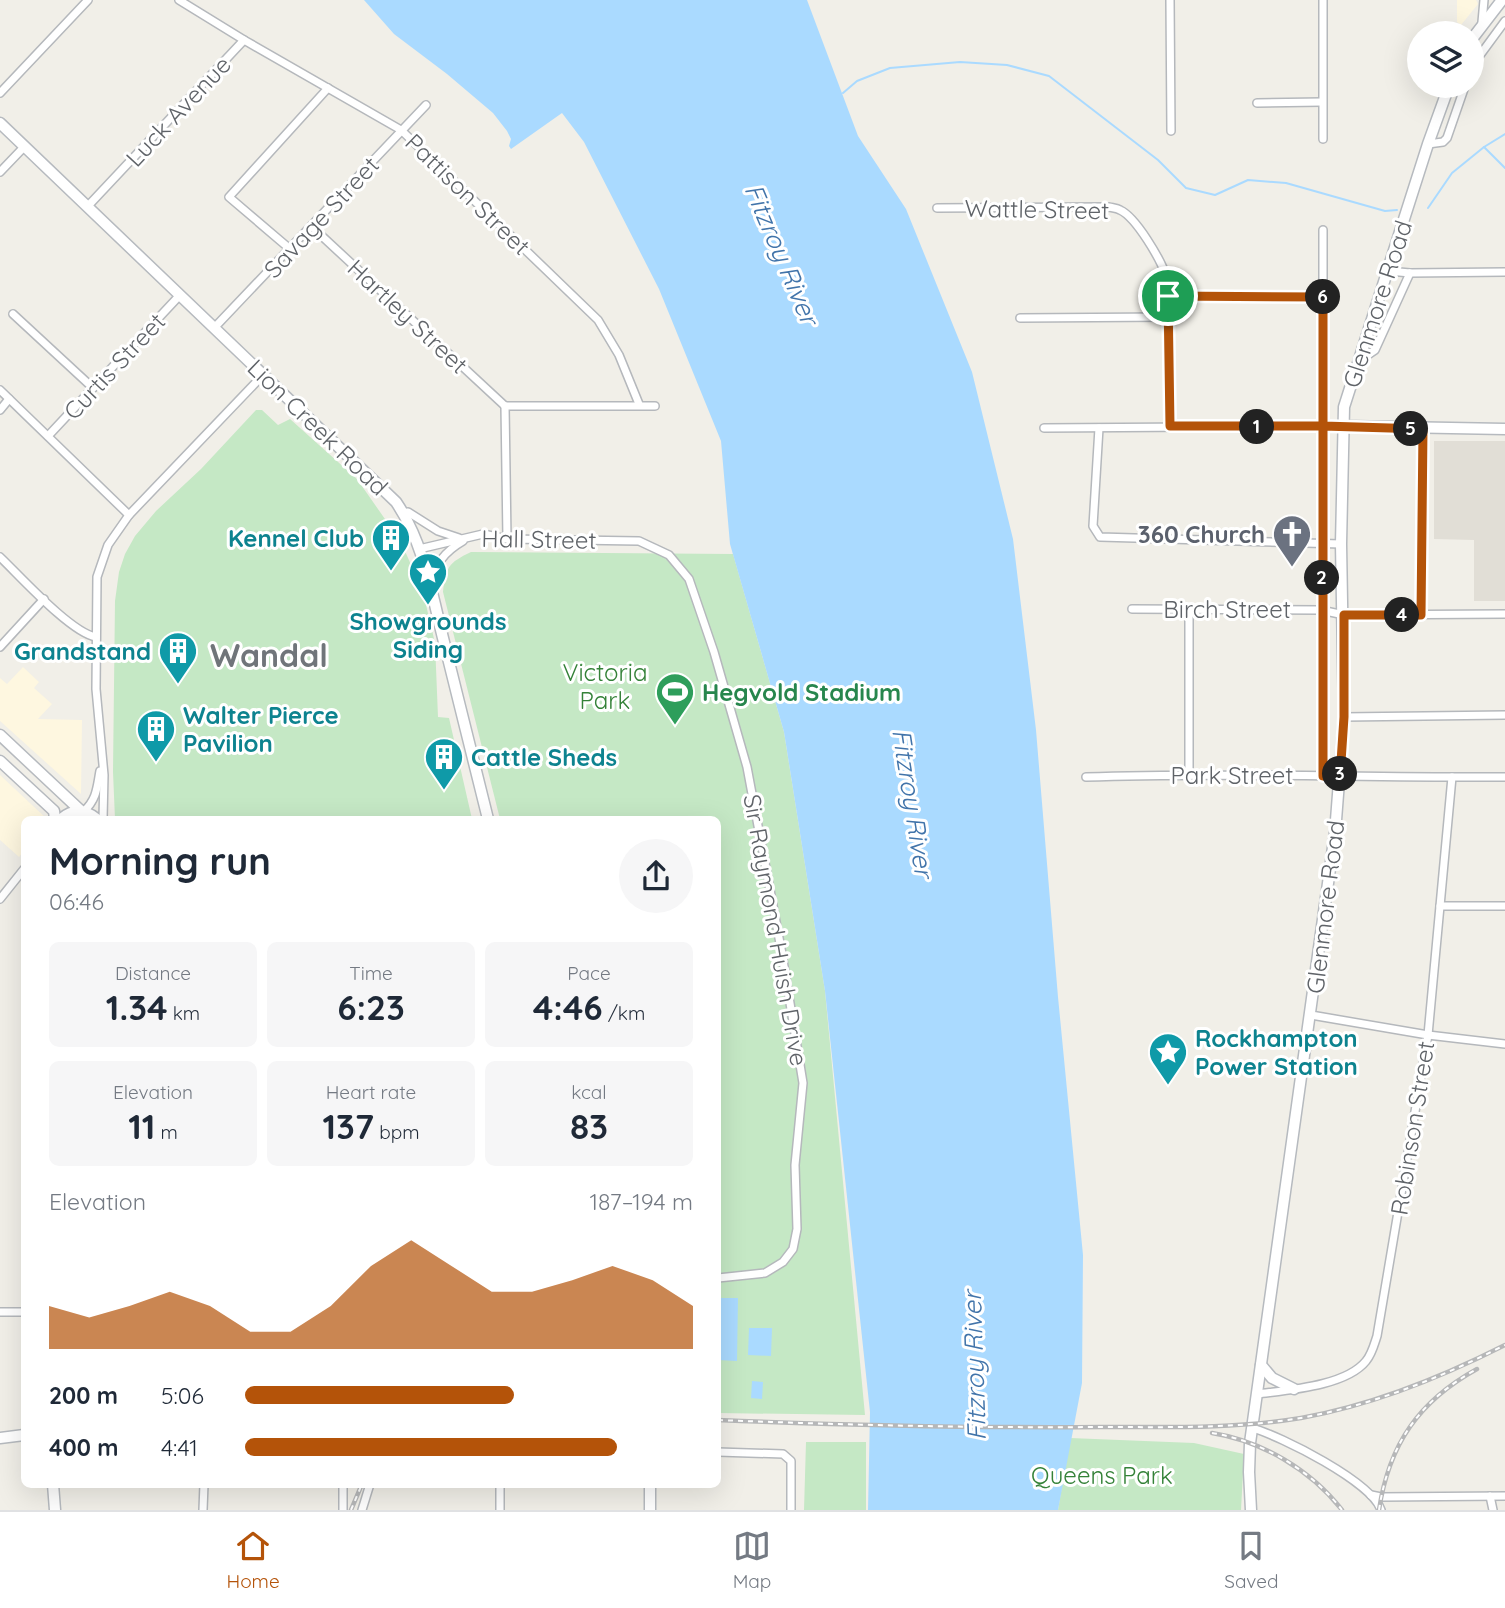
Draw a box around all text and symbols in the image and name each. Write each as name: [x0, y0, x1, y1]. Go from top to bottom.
map controls: [1407, 21, 1484, 98]
button: layers: [1407, 21, 1484, 98]
street label: Luck Avenue: [119, 49, 237, 173]
street label: Pattison Street: [399, 127, 537, 261]
street label: Savage Street: [257, 150, 385, 284]
water label: Fitzroy River: [738, 179, 828, 332]
street label: Wattle Street: [964, 193, 1110, 225]
street label: Glenmore Road: [1336, 217, 1418, 391]
street label: Hartley Street: [342, 253, 474, 379]
pin: [1138, 266, 1198, 326]
icon: arrive: [1149, 277, 1187, 315]
pin: 6: [1306, 280, 1340, 314]
text: 6: [1317, 284, 1328, 308]
street label: Curtis Street: [57, 306, 171, 426]
street label: Lion Creek Road: [242, 353, 394, 501]
pin: 1: [1240, 410, 1274, 444]
pin: 5: [1394, 412, 1428, 446]
text: 1: [1253, 414, 1260, 438]
text: 5: [1405, 416, 1416, 440]
church icon: 360 Church: [1271, 513, 1313, 568]
building icon: Kennel Club: [370, 517, 412, 572]
place label: 360 Church: [1138, 519, 1265, 549]
place label: Kennel Club: [228, 523, 364, 553]
street label: Hall Street: [481, 523, 597, 555]
place icon: Showgrounds Siding: [407, 551, 449, 606]
pin: 2: [1304, 560, 1340, 596]
text: 2: [1316, 565, 1327, 589]
street label: Birch Street: [1163, 594, 1291, 624]
pin: 4: [1384, 598, 1420, 632]
text: 4: [1396, 602, 1407, 626]
place label: Showgrounds Siding: [349, 606, 507, 664]
building icon: Grandstand: [157, 630, 199, 685]
district label: Wandal: [210, 635, 328, 675]
place label: Grandstand: [14, 636, 151, 666]
park label: Victoria Park: [563, 657, 647, 715]
sports icon: Hegvold Stadium: [654, 671, 696, 726]
place label: Hegvold Stadium: [702, 677, 901, 707]
place label: Walter Pierce Pavilion: [183, 700, 339, 758]
building icon: Walter Pierce Pavilion: [135, 708, 177, 763]
water label: Fitzroy River: [885, 726, 941, 883]
building icon: Cattle Sheds: [423, 736, 465, 791]
place label: Cattle Sheds: [471, 742, 617, 772]
pin: 3: [1322, 756, 1358, 792]
street label: Park Street: [1171, 760, 1293, 790]
text: 3: [1334, 761, 1345, 785]
street label: Sir Raymond Huish Drive: [737, 792, 815, 1068]
street label: Glenmore Road: [1299, 819, 1351, 995]
text: Morning run: [49, 837, 271, 885]
button: share: [619, 839, 693, 913]
text: 06:46: [49, 887, 104, 916]
text: Distance: [115, 961, 191, 985]
text: Time: [349, 961, 393, 985]
text: Pace: [567, 961, 611, 985]
text: 1.34: [106, 985, 168, 1029]
text: 6:23: [337, 985, 405, 1029]
text: 4:46: [533, 985, 603, 1029]
text: km: [168, 1001, 200, 1025]
text: /km: [603, 1001, 645, 1025]
place label: Rockhampton Power Station: [1195, 1023, 1358, 1081]
place icon: Rockhampton Power Station: [1147, 1031, 1189, 1086]
street label: Robinson Street: [1383, 1039, 1441, 1217]
text: Elevation: [113, 1080, 193, 1104]
text: Heart rate: [326, 1080, 416, 1104]
text: kcal: [571, 1080, 607, 1104]
text: 11: [128, 1104, 155, 1148]
text: 137: [322, 1104, 374, 1148]
text: 83: [570, 1104, 608, 1148]
text: m: [155, 1120, 178, 1144]
text: bpm: [374, 1120, 420, 1144]
text: Elevation: [49, 1187, 146, 1216]
text: 187–194 m: [590, 1187, 693, 1216]
water label: Fitzroy River: [955, 1288, 993, 1441]
text: 200 m: [49, 1381, 118, 1410]
text: 5:06: [161, 1381, 204, 1410]
text: 400 m: [49, 1433, 118, 1462]
text: 4:41: [161, 1433, 198, 1462]
park label: Queens Park: [1031, 1460, 1173, 1490]
tab: Home: [226, 1527, 280, 1593]
tab: Map: [733, 1527, 771, 1593]
tab: Saved: [1224, 1527, 1279, 1593]

